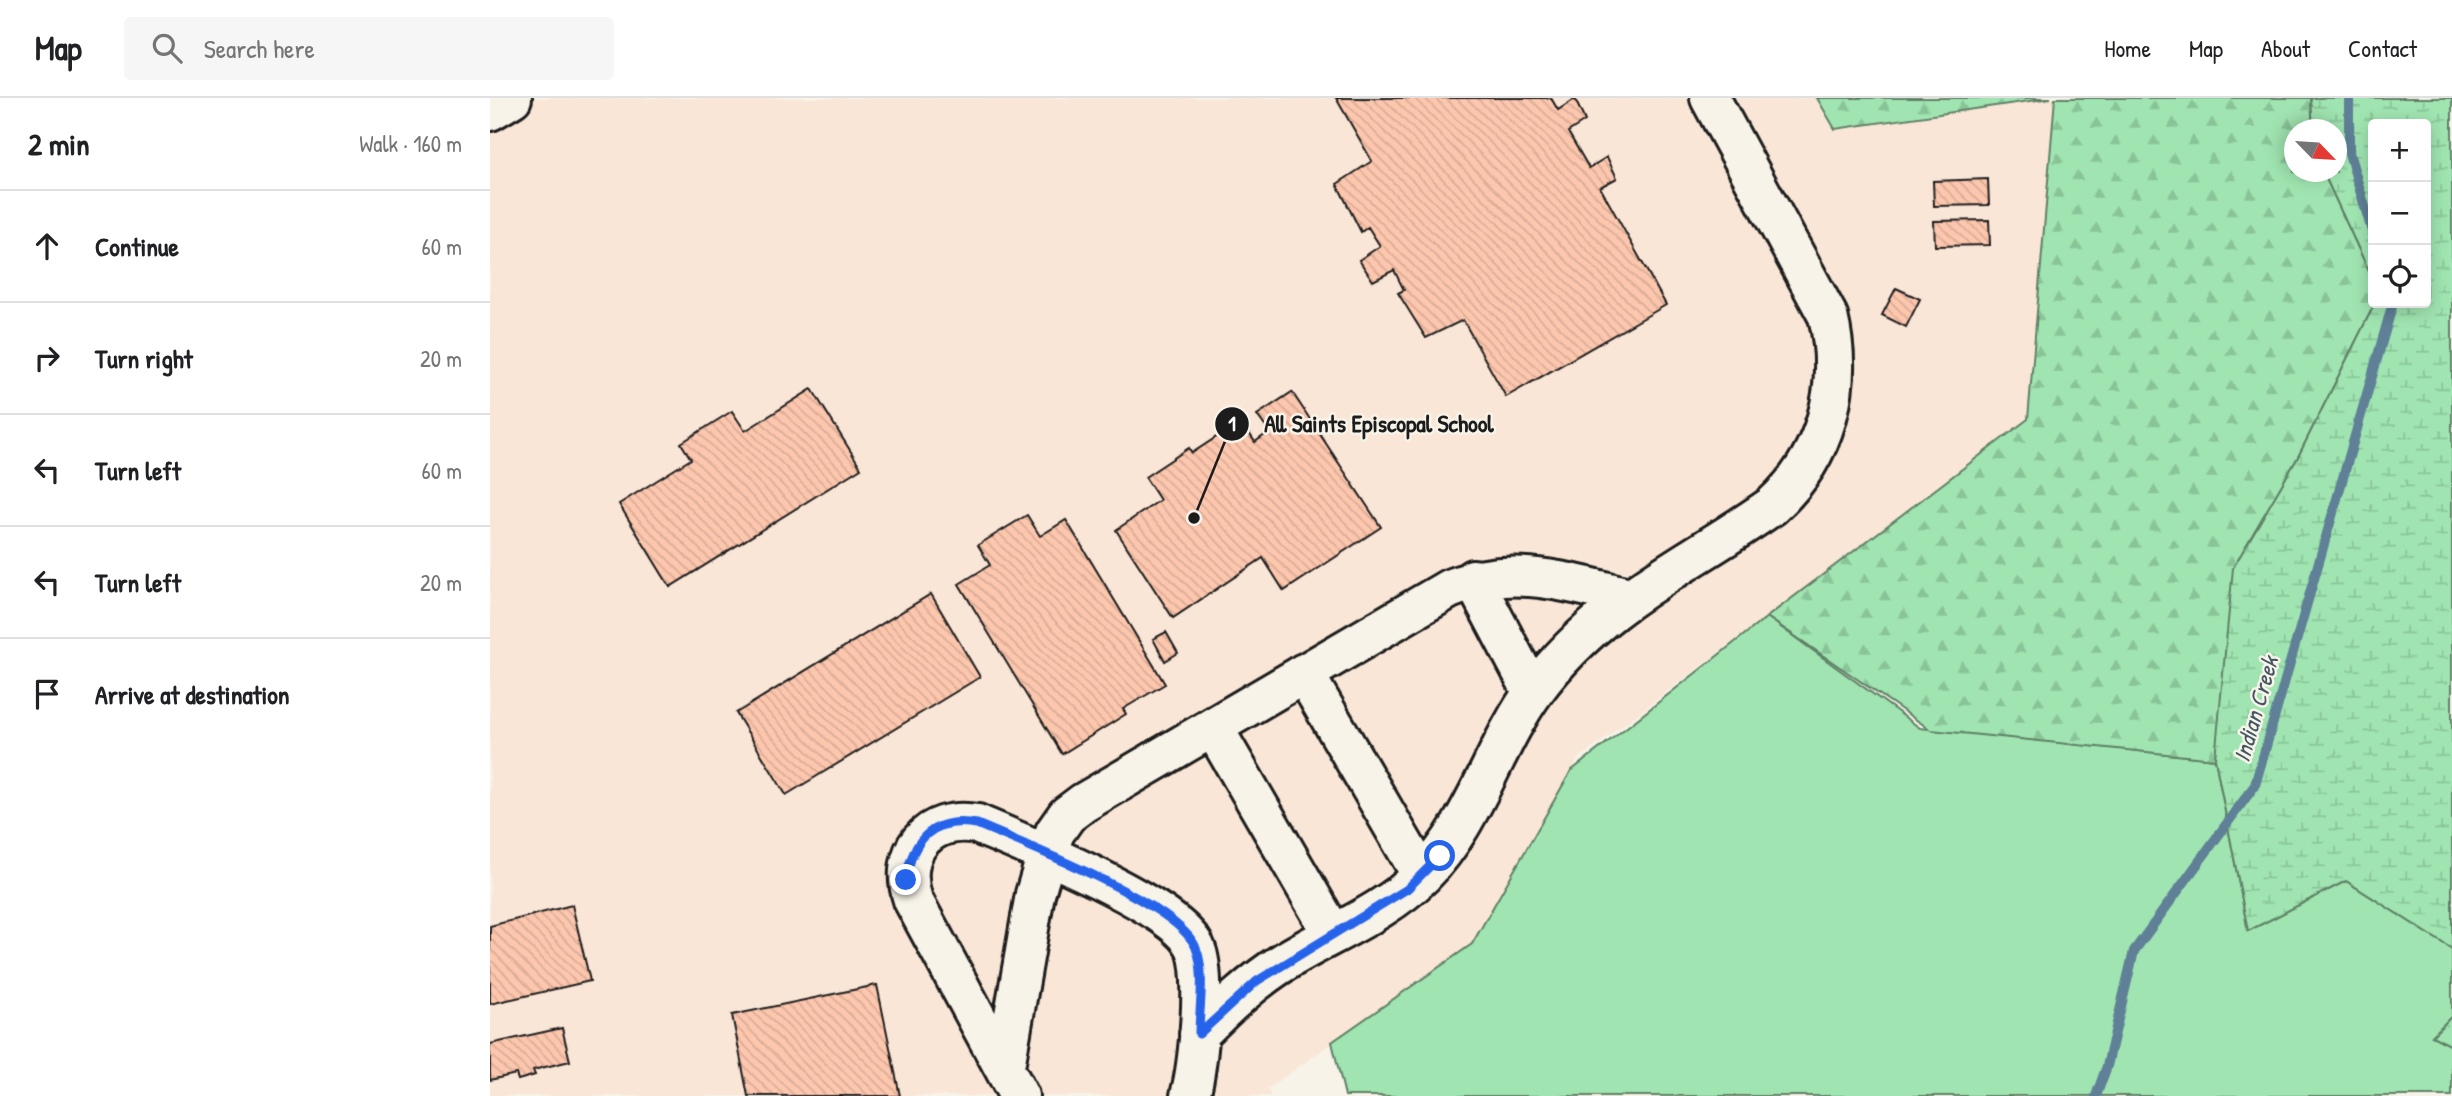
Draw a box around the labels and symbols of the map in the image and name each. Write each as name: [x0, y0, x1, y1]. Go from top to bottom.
north arrow: [2284, 119, 2347, 182]
callout: All Saints Episcopal School: [1215, 402, 1507, 447]
text: All Saints Episcopal School: [1264, 407, 1494, 440]
text: 1: [1228, 409, 1236, 438]
water label: Indian Creek: [2225, 651, 2286, 766]
route start: [1424, 840, 1455, 871]
route end: [890, 864, 921, 895]

